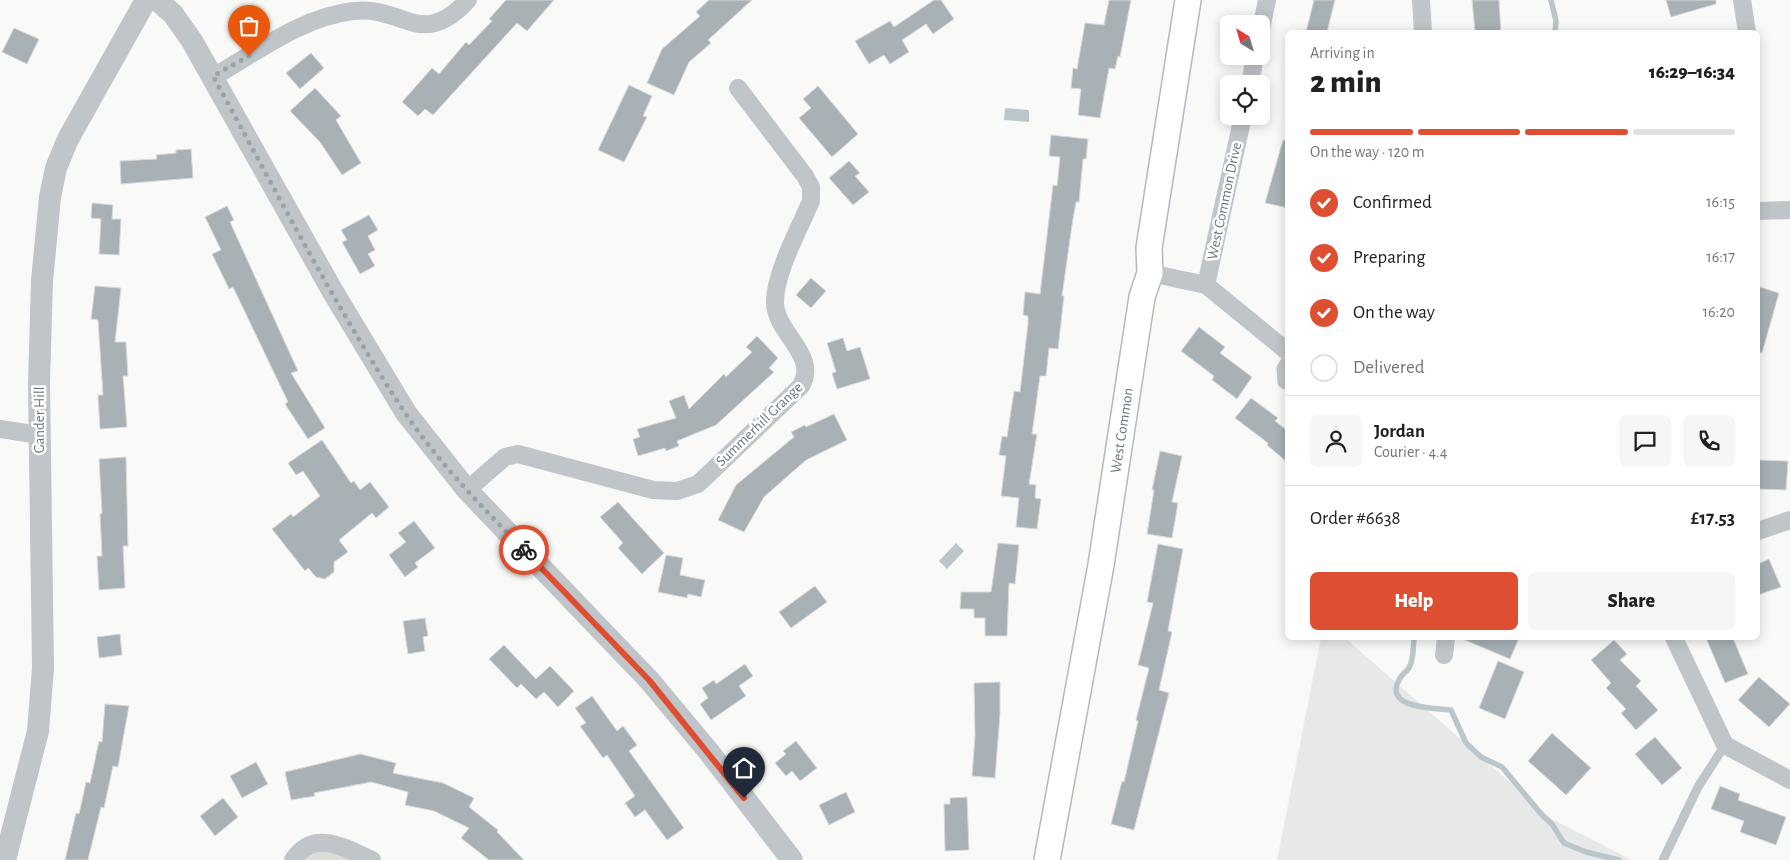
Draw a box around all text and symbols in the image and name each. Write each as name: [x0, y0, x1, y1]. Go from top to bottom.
pin: [228, 5, 270, 56]
icon: bag: [235, 12, 263, 40]
north arrow: [1220, 15, 1270, 65]
map controls: [1220, 15, 1270, 125]
text: Arriving in: [1310, 45, 1375, 61]
text: 16:29–16:34: [1649, 63, 1735, 82]
text: 2 min: [1310, 66, 1382, 98]
button: locate: [1220, 75, 1270, 125]
street label: West Common Drive: [1205, 141, 1244, 261]
text: On the way · 120 m: [1310, 144, 1425, 160]
icon: check: [1310, 189, 1338, 217]
text: Confirmed: [1353, 193, 1432, 212]
text: 16:15: [1706, 194, 1735, 210]
icon: check: [1310, 244, 1338, 272]
text: Preparing: [1353, 248, 1426, 267]
text: 16:17: [1706, 249, 1735, 265]
icon: check: [1310, 299, 1338, 327]
text: On the way: [1353, 303, 1435, 322]
text: 16:20: [1703, 304, 1735, 320]
text: Delivered: [1353, 358, 1425, 377]
street label: Summerhill Grange: [713, 379, 805, 469]
street label: Gander Hill: [32, 387, 47, 453]
street label: West Common: [1108, 387, 1136, 474]
button: person: [1310, 415, 1362, 467]
button: chat: [1619, 415, 1671, 467]
button: phone: [1683, 415, 1735, 467]
text: Jordan: [1374, 422, 1425, 441]
text: Courier · 4.4: [1374, 444, 1447, 460]
text: Order #6638: [1310, 509, 1401, 528]
text: £17.53: [1691, 509, 1735, 528]
courier: [499, 525, 549, 575]
icon: bike: [510, 536, 538, 564]
button: Help: [1310, 572, 1518, 630]
button: Share: [1528, 572, 1735, 630]
pin: [723, 747, 765, 798]
icon: home: [730, 754, 758, 782]

